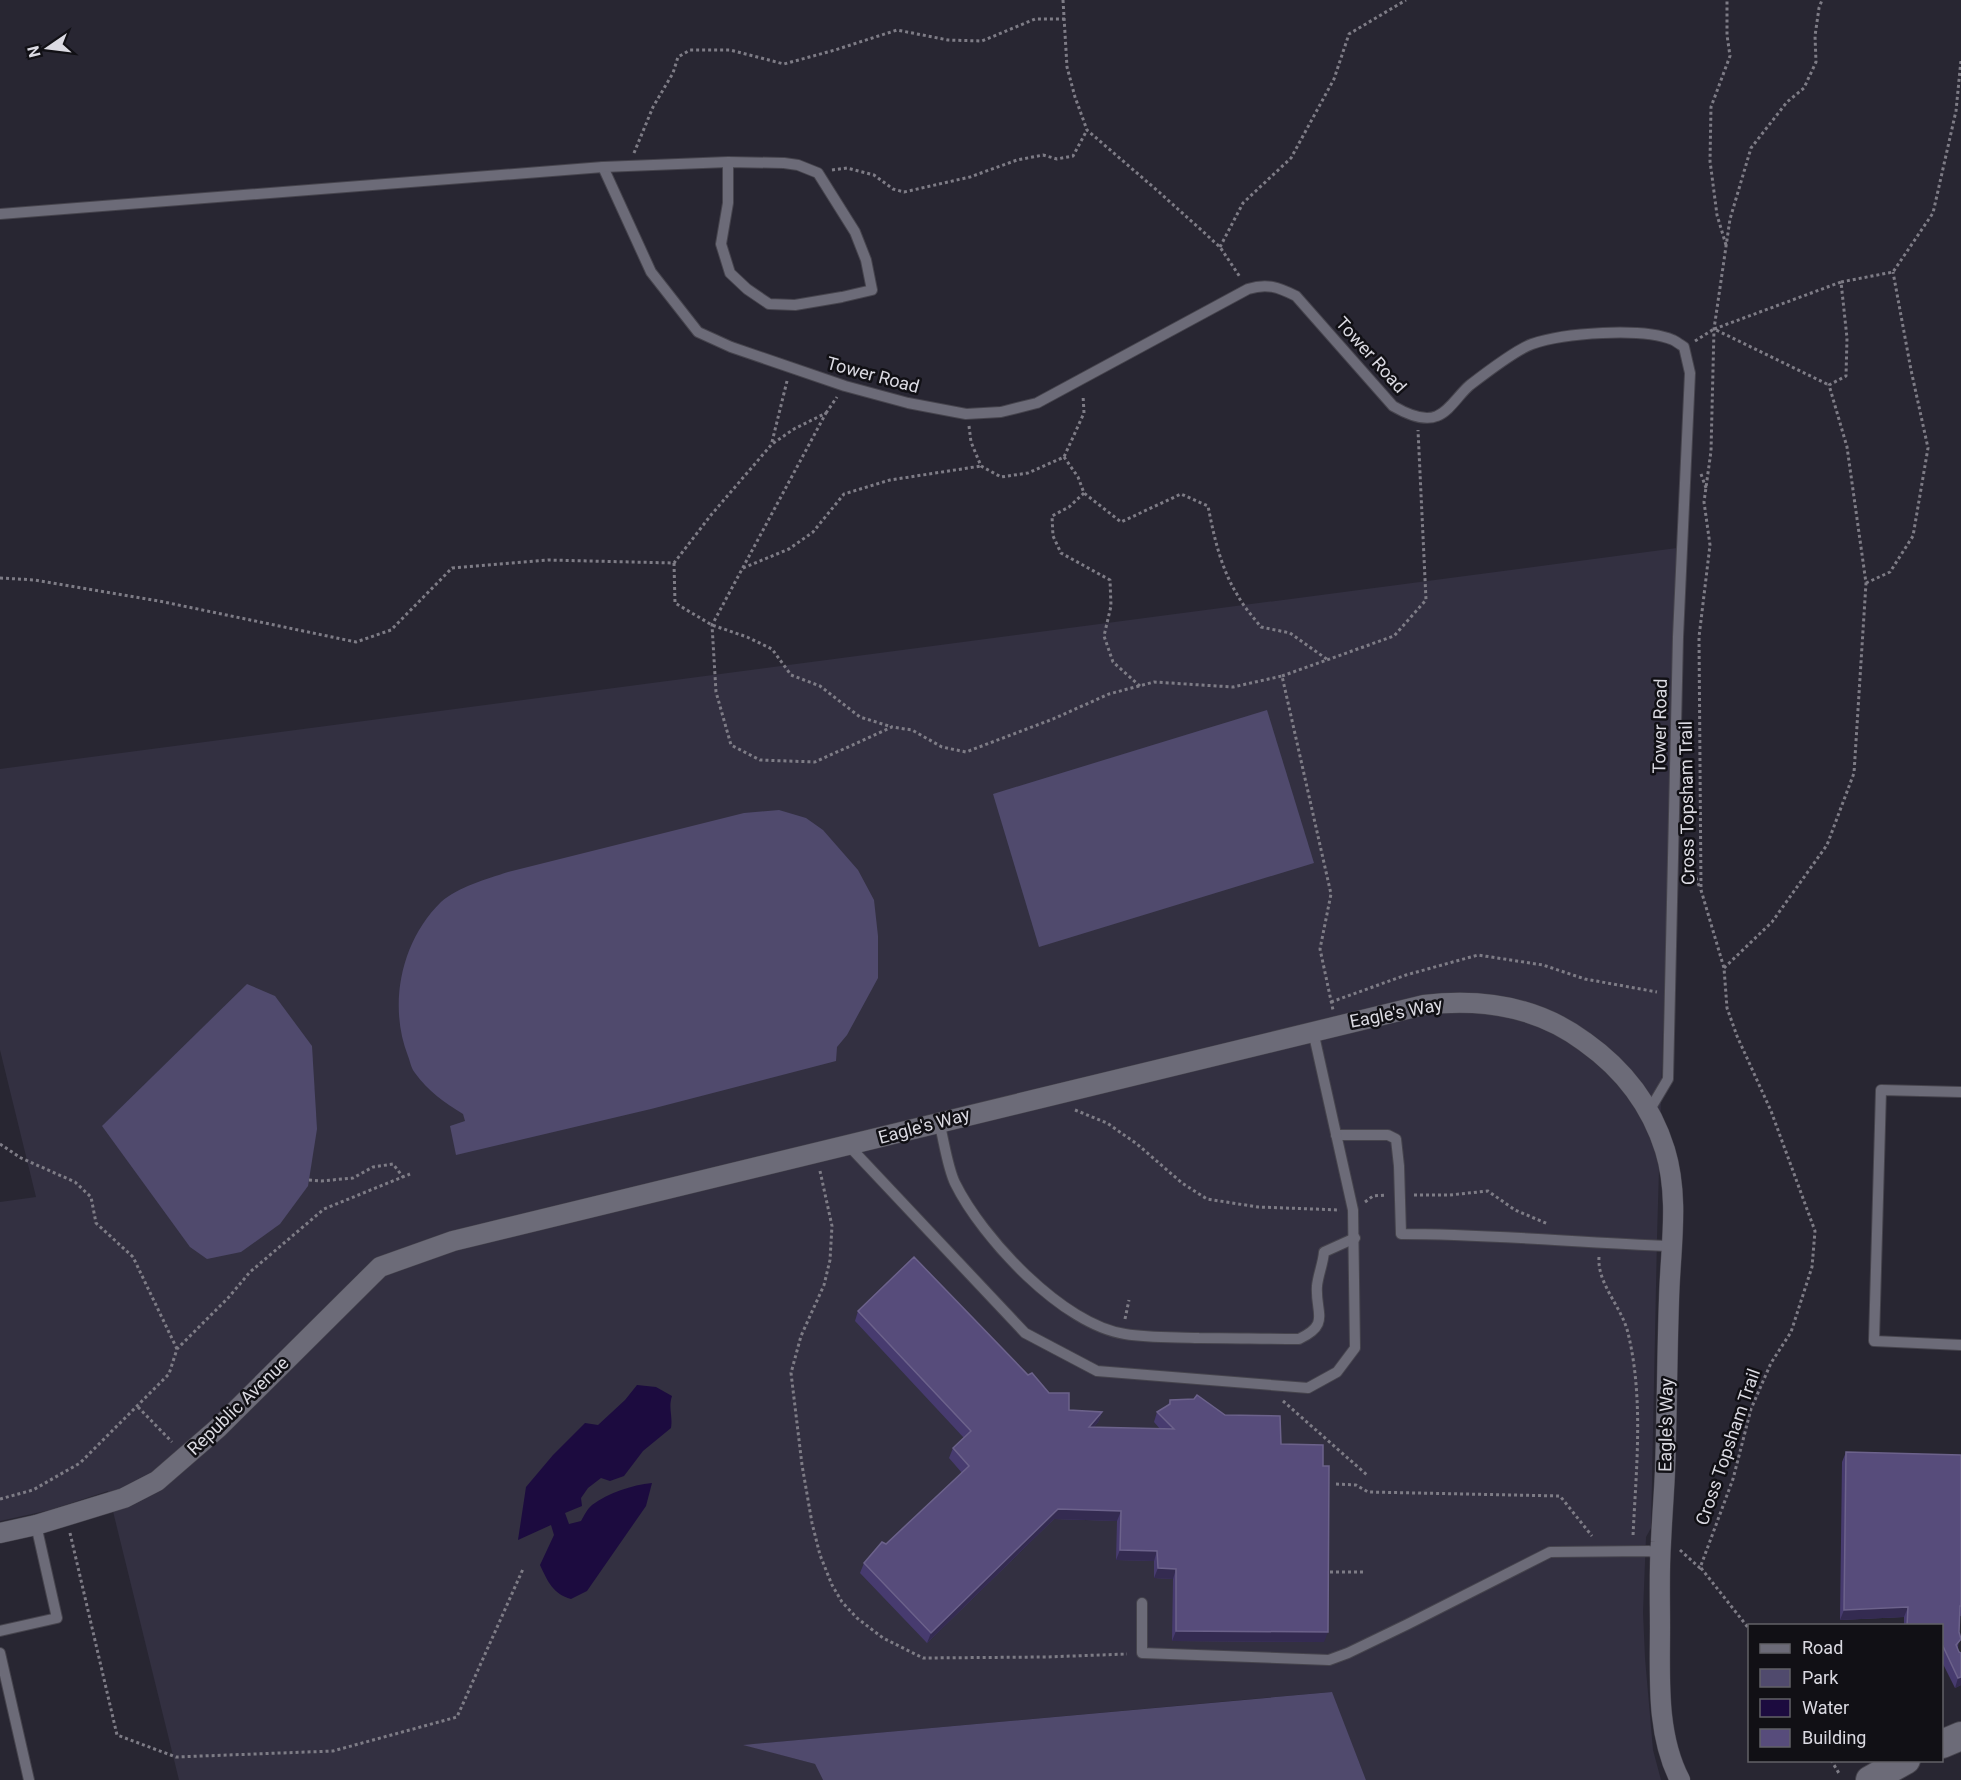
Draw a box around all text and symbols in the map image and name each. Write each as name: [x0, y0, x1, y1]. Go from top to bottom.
north arrow: [18, 18, 78, 78]
text: N: [23, 44, 45, 59]
street label: Tower Road: [1332, 312, 1411, 397]
street label: Tower Road: [824, 352, 922, 397]
street label: Tower Road: [1648, 678, 1671, 774]
street label: Cross Topsham Trail: [1675, 721, 1698, 885]
street label: Eagle's Way: [1348, 993, 1445, 1032]
street label: Eagle's Way: [876, 1103, 972, 1148]
street label: Republic Avenue: [183, 1352, 293, 1459]
street label: Cross Topsham Trail: [1691, 1366, 1764, 1528]
street label: Eagle's Way: [1654, 1377, 1677, 1472]
legend: [1748, 1624, 1943, 1762]
text: Road: [1802, 1637, 1843, 1658]
text: Park: [1802, 1667, 1839, 1688]
text: Water: [1802, 1697, 1849, 1718]
text: Building: [1802, 1727, 1866, 1748]

